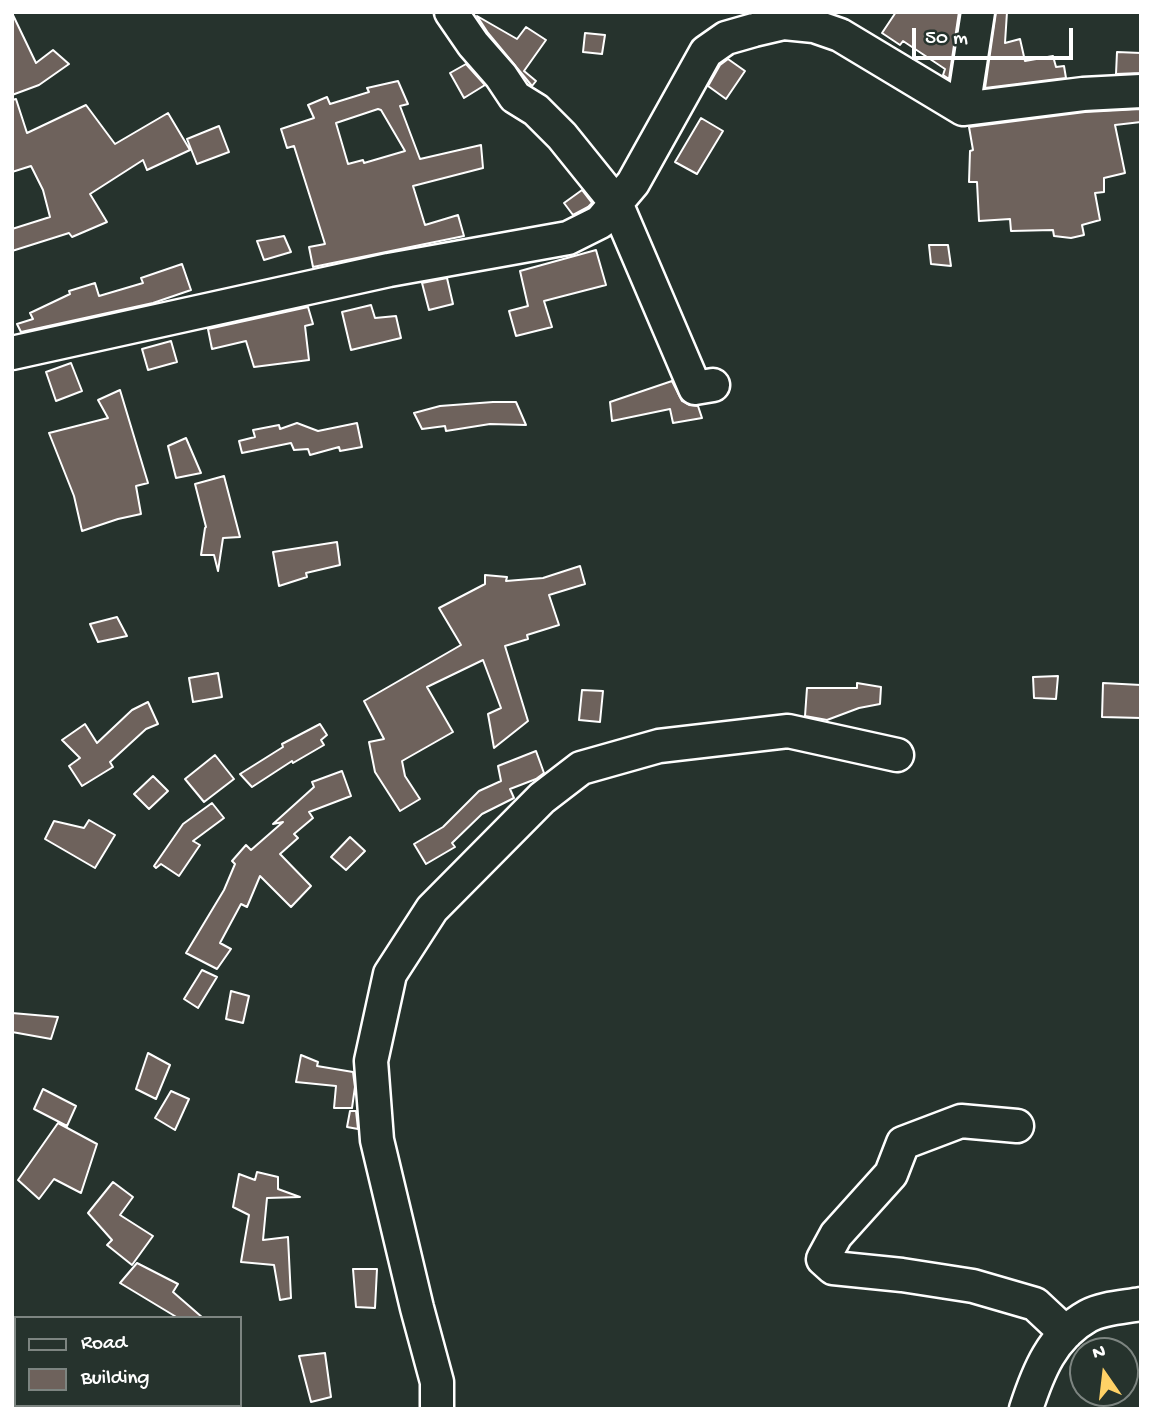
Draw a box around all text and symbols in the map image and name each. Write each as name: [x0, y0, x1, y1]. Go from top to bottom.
scale bar: [915, 14, 1076, 58]
text: 50 m: [925, 27, 968, 52]
legend: [14, 1316, 242, 1407]
text: Road: [81, 1332, 127, 1357]
north arrow: [1069, 1337, 1139, 1407]
text: N: [1090, 1340, 1108, 1366]
text: Building: [81, 1367, 150, 1392]

